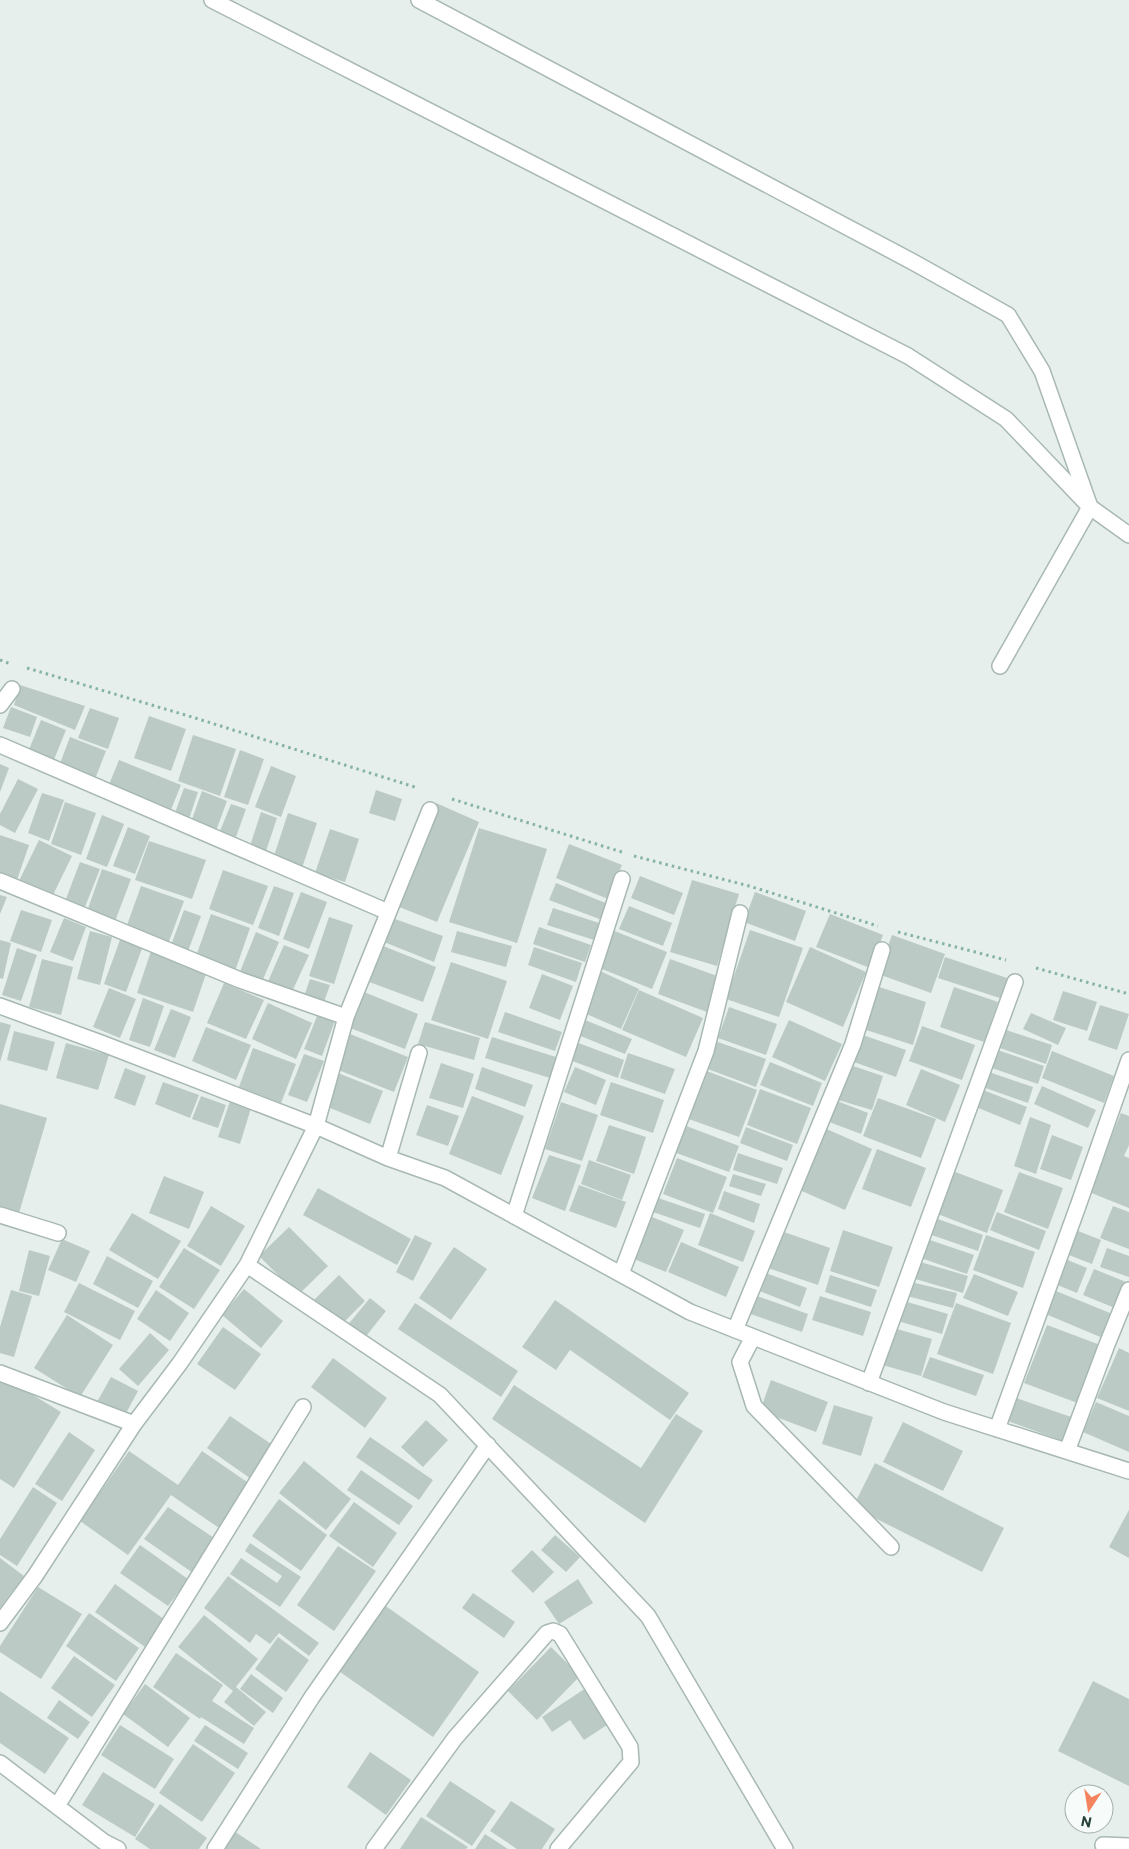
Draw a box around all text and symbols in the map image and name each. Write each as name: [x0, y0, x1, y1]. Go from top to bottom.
north arrow: [1064, 1784, 1114, 1834]
text: N: [1079, 1813, 1093, 1832]

